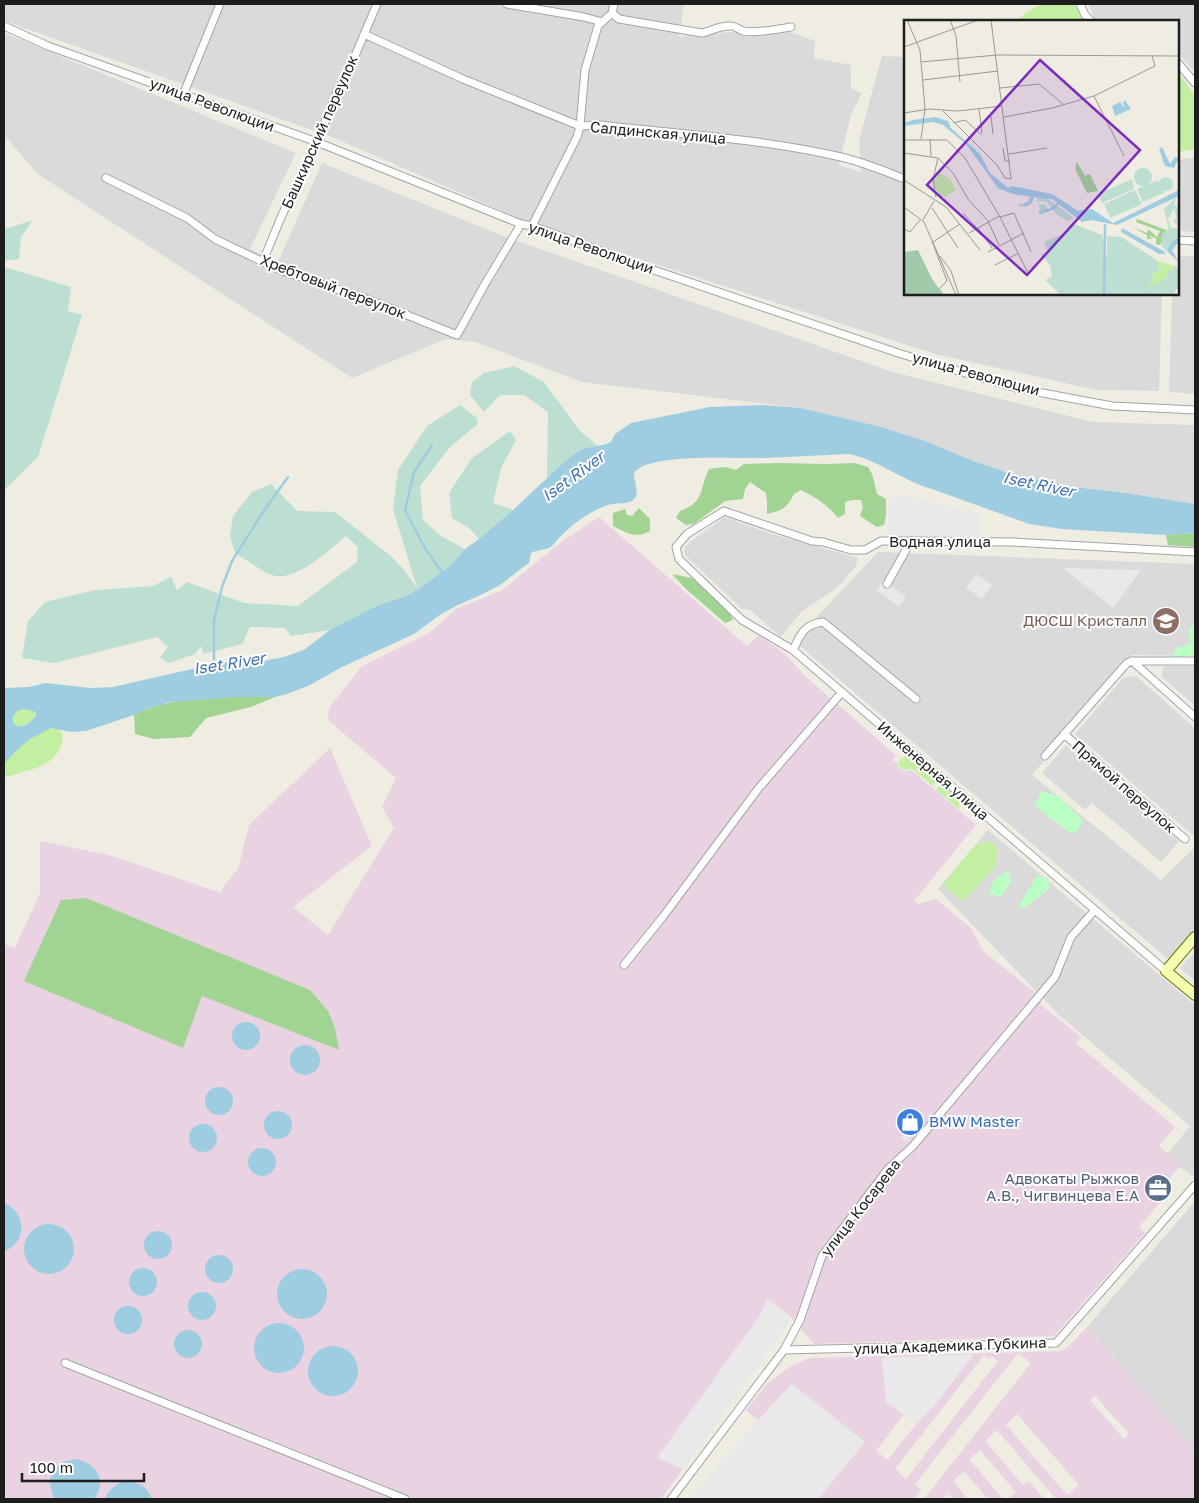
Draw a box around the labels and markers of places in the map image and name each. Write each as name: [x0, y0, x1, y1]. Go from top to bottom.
school or university icon: ДЮСШ Кристалл: [1151, 606, 1181, 636]
place label: ДЮСШ Кристалл: [1023, 611, 1147, 629]
shop icon: BMW Master: [895, 1107, 925, 1137]
place label: BMW Master: [929, 1112, 1020, 1130]
place label: Адвокаты Рыжков А.В., Чигвинцева Е.А: [986, 1169, 1139, 1204]
office icon: Адвокаты Рыжков А.В., Чигвинцева Е.А: [1143, 1173, 1173, 1203]

